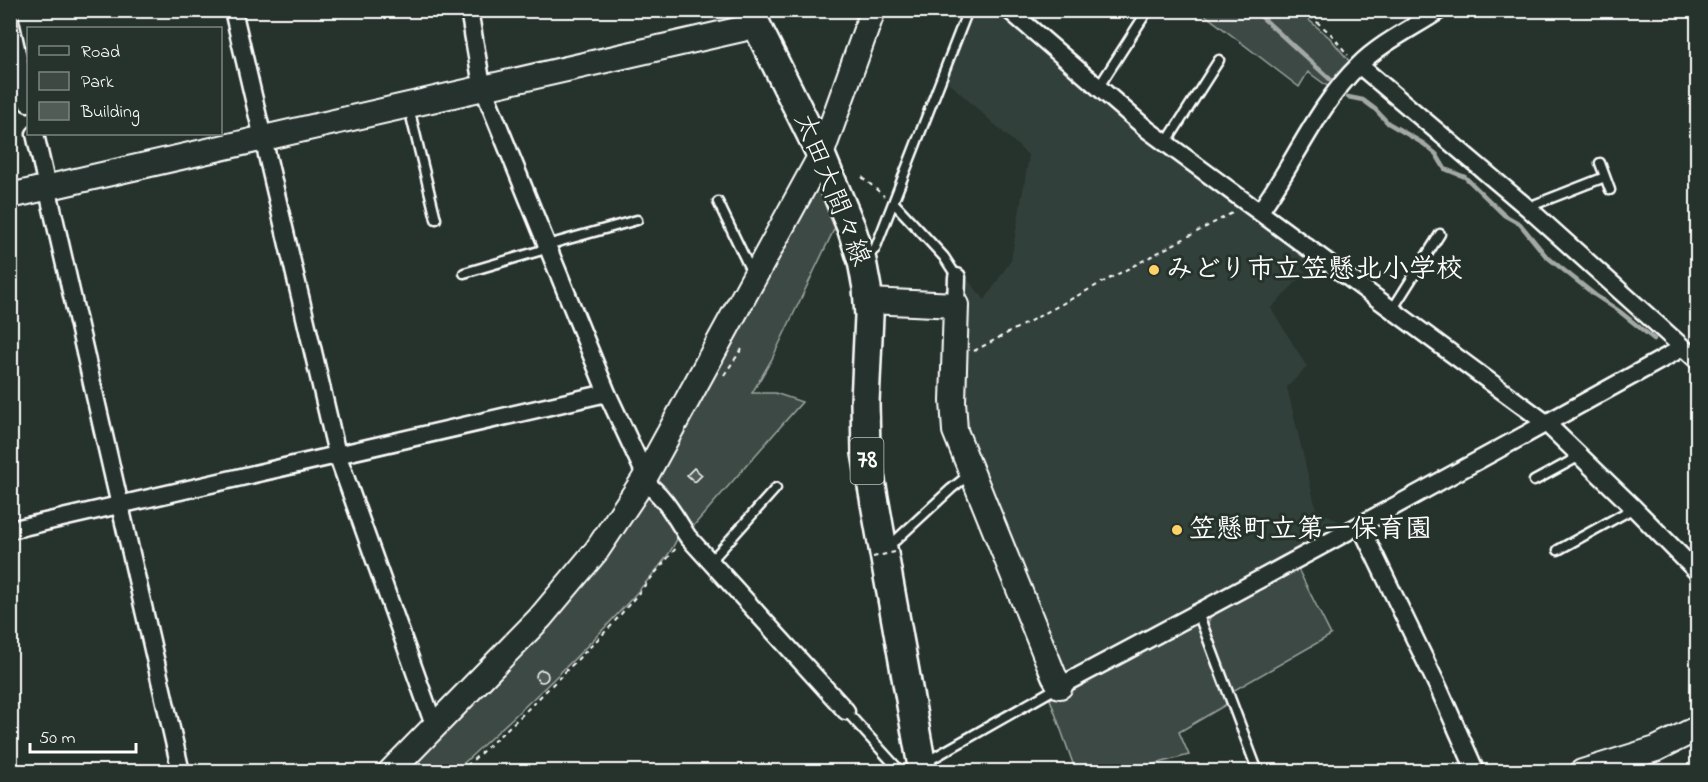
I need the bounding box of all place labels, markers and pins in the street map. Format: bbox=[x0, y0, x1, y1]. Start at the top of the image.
place label: みどり市立笠懸北小学校 bbox=[1166, 251, 1463, 290]
marker: みどり市立笠懸北小学校 bbox=[1147, 263, 1161, 277]
place label: 笠懸町立第一保育園 bbox=[1189, 511, 1432, 550]
marker: 笠懸町立第一保育園 bbox=[1170, 523, 1184, 537]

